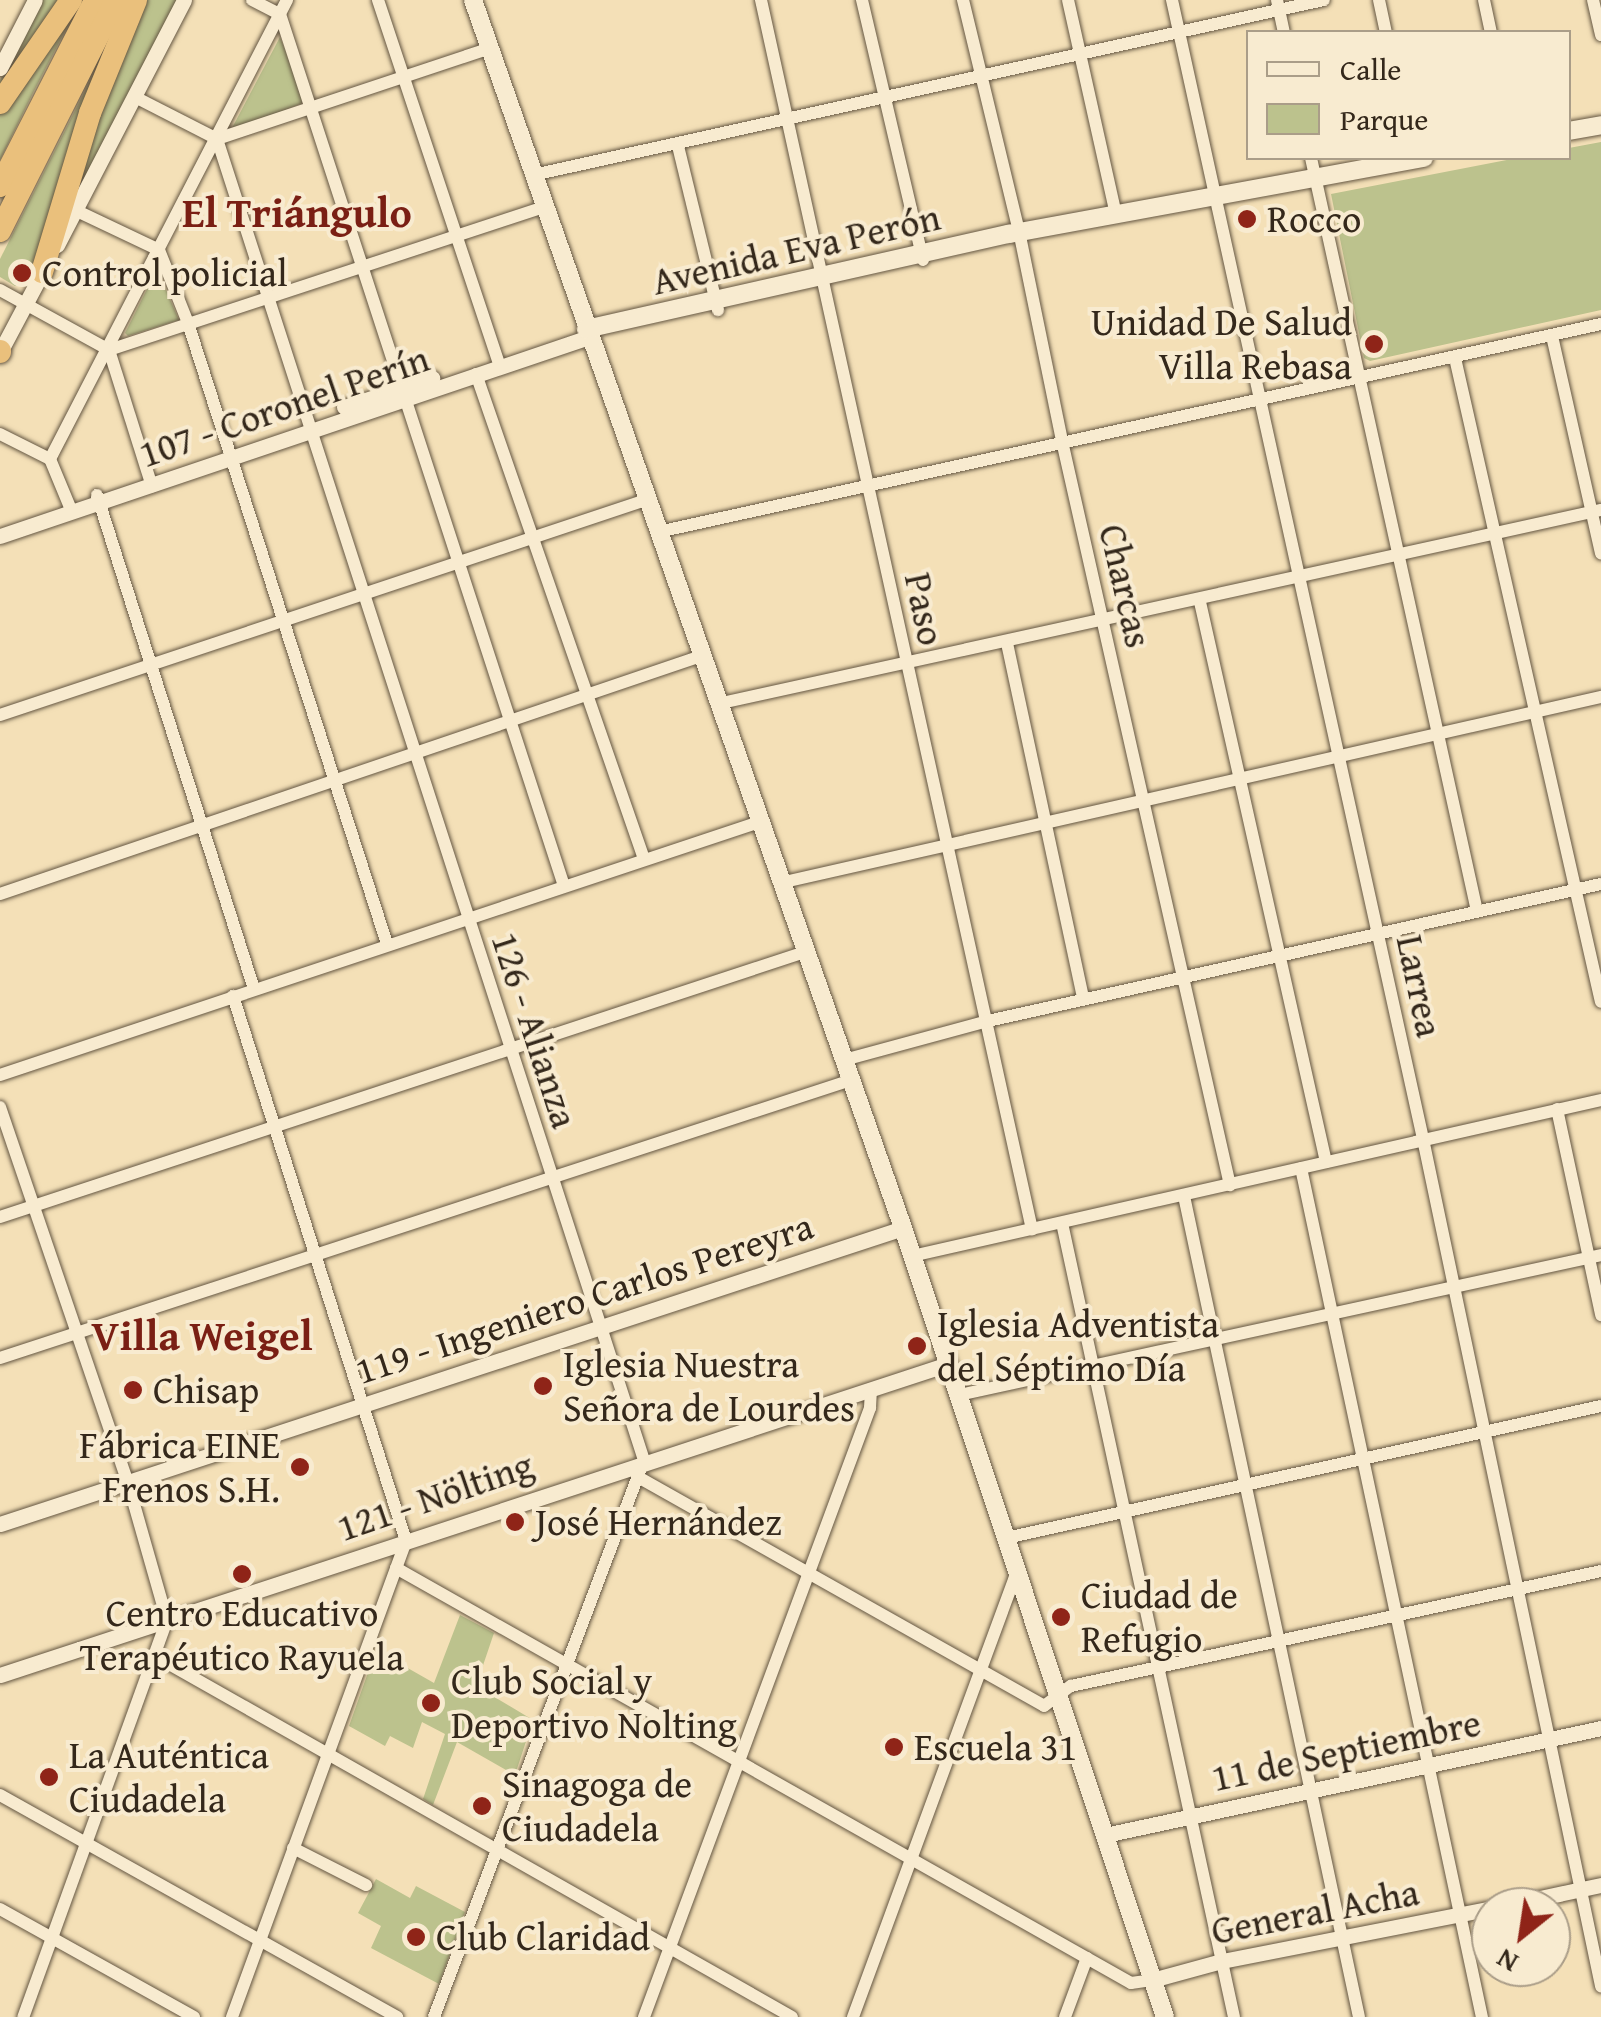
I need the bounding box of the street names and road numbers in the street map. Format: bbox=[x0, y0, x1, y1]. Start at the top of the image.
street label: Avenida Eva Perón bbox=[648, 194, 944, 304]
street label: 107 - Coronel Perín bbox=[133, 335, 435, 477]
street label: Charcas bbox=[1090, 520, 1162, 652]
street label: Paso bbox=[895, 569, 955, 649]
street label: 126 - Alianza bbox=[482, 926, 588, 1134]
street label: Larrea bbox=[1387, 931, 1453, 1041]
street label: 119 - Ingeniero Carlos Pereyra bbox=[350, 1202, 818, 1394]
street label: 121 - Nölting bbox=[331, 1441, 539, 1551]
street label: 11 de Septiembre bbox=[1207, 1699, 1485, 1801]
street label: General Acha bbox=[1207, 1869, 1423, 1953]

